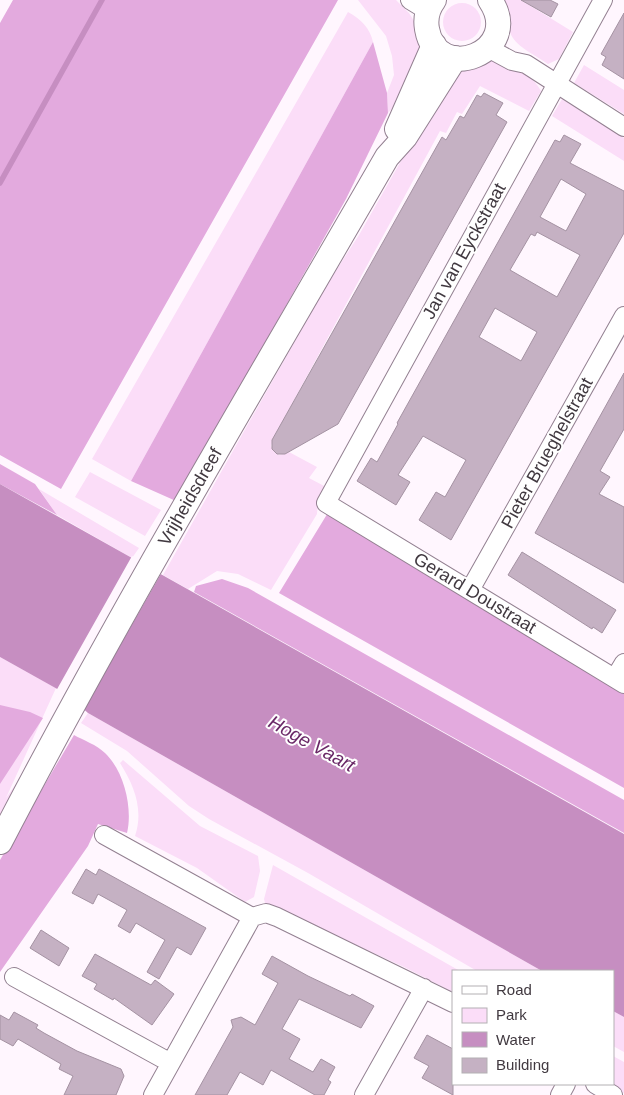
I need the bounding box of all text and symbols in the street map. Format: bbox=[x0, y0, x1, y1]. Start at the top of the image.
street label: Jan van Eyckstraat bbox=[418, 180, 510, 322]
street label: Pieter Brueghelstraat bbox=[497, 374, 597, 532]
street label: Vrijheidsdreef bbox=[154, 444, 226, 549]
street label: Gerard Doustraat bbox=[410, 549, 540, 637]
water label: Hoge Vaart bbox=[265, 711, 359, 776]
legend bbox=[452, 970, 614, 1085]
text: Road bbox=[496, 981, 532, 998]
text: Park bbox=[496, 1006, 527, 1023]
text: Water bbox=[496, 1031, 535, 1048]
text: Building bbox=[496, 1056, 549, 1073]

